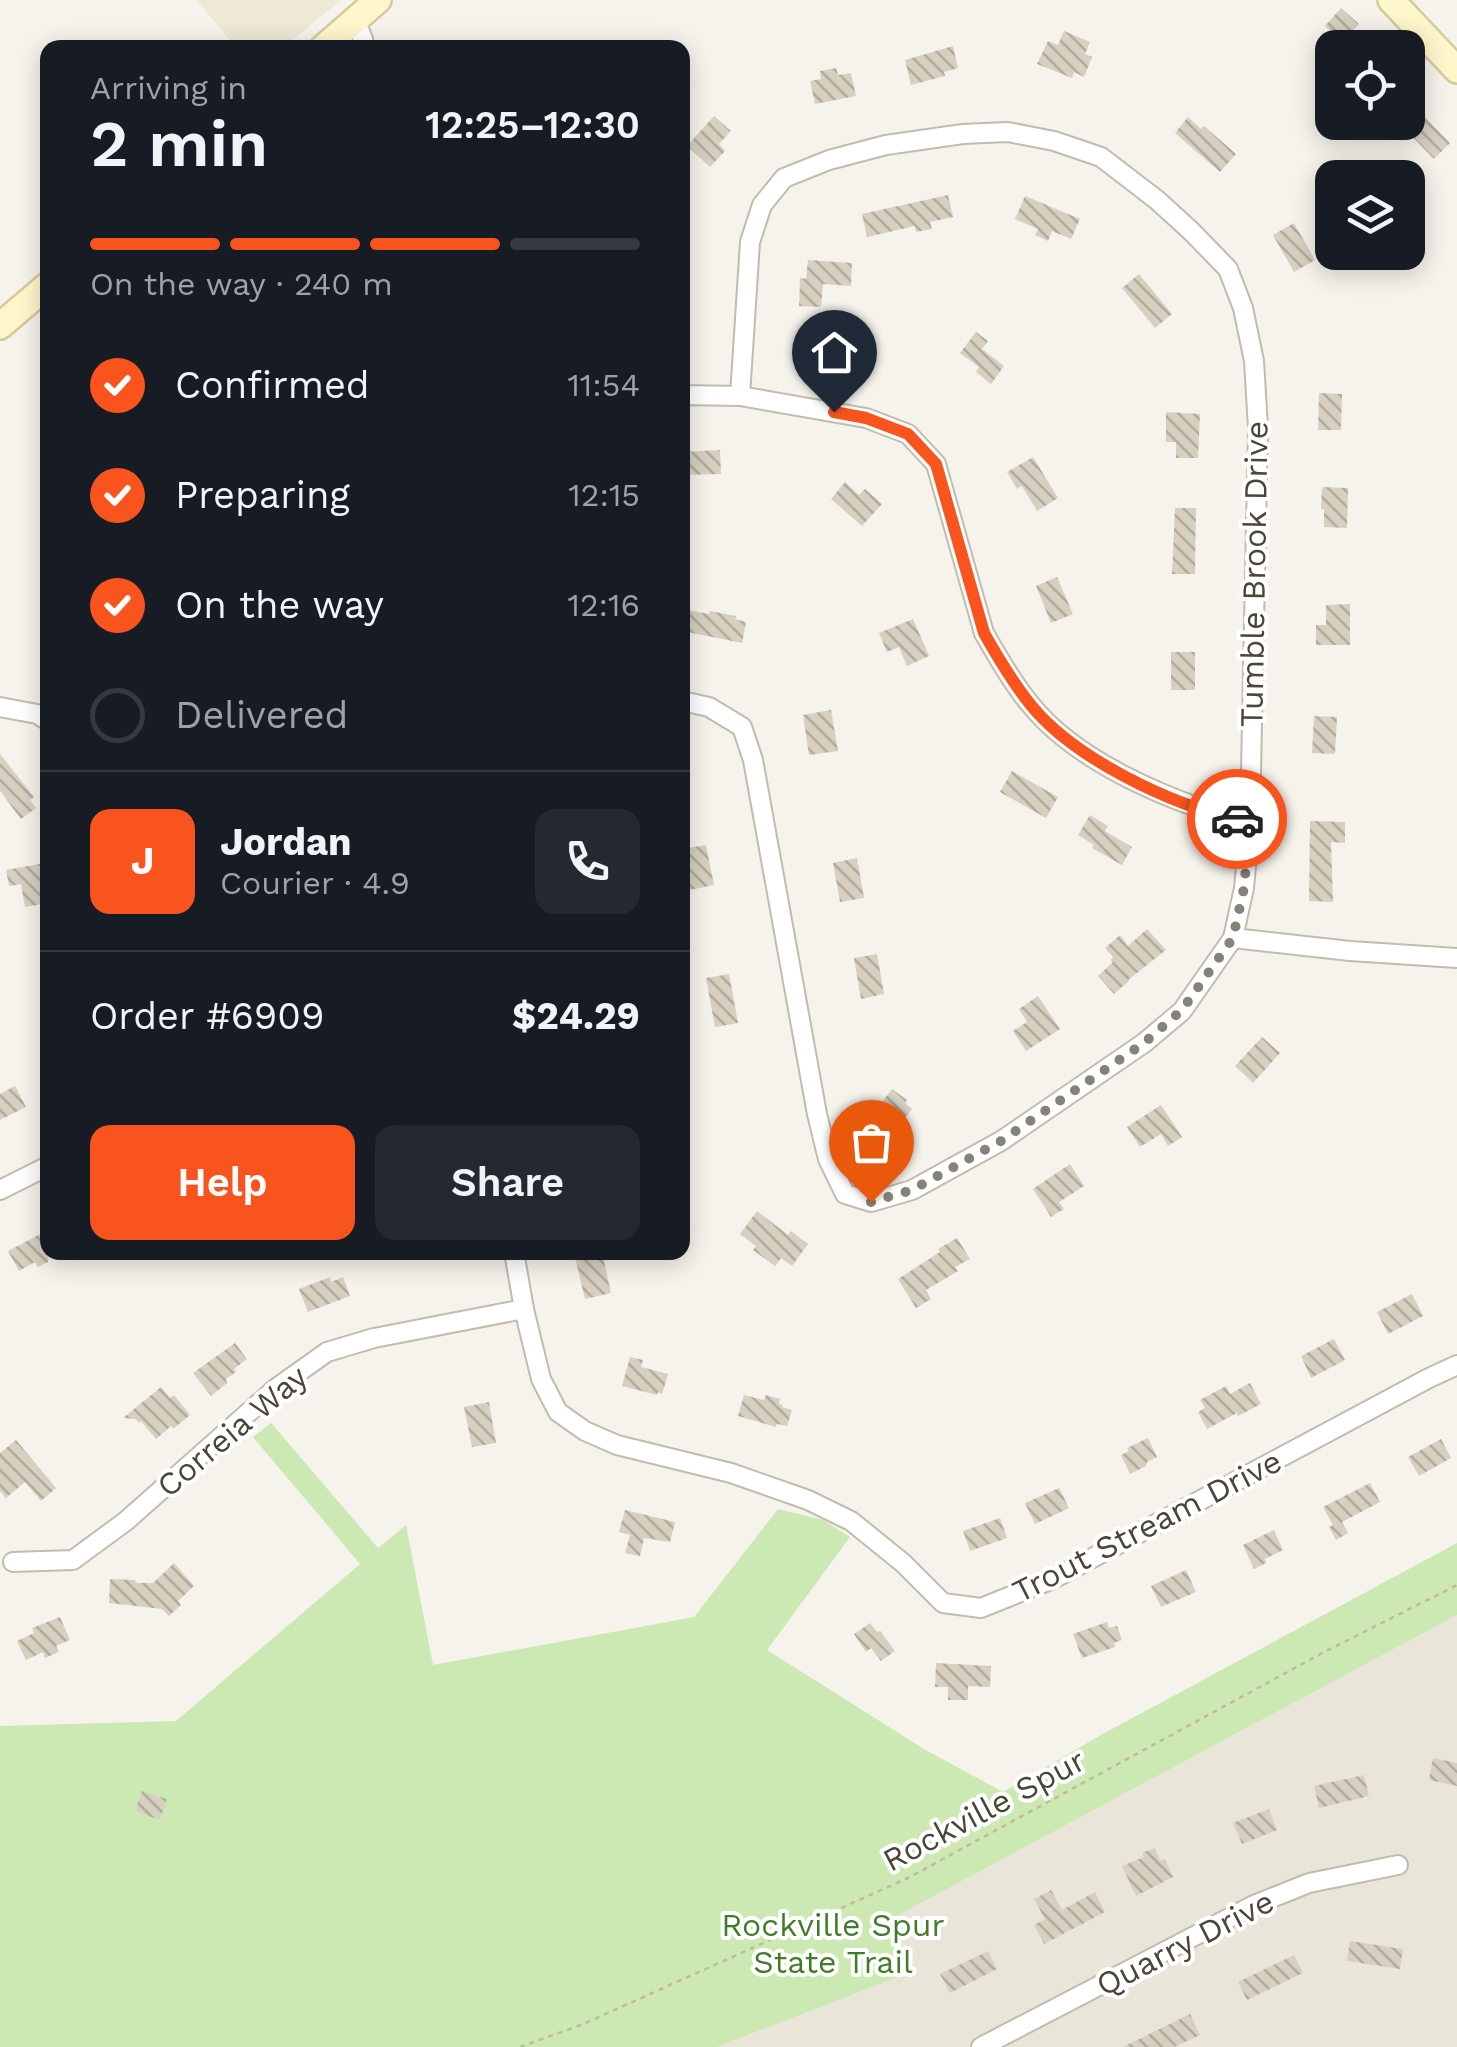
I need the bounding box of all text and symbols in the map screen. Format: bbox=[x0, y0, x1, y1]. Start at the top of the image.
map controls bbox=[1315, 30, 1425, 270]
button: locate bbox=[1315, 30, 1425, 140]
text: Arriving in bbox=[90, 69, 247, 107]
text: 12:25–12:30 bbox=[425, 103, 640, 147]
text: 2 min bbox=[90, 106, 268, 182]
button: layers bbox=[1315, 160, 1425, 270]
text: On the way · 240 m bbox=[90, 265, 393, 303]
pin bbox=[792, 310, 877, 413]
icon: home bbox=[807, 325, 862, 380]
icon: check bbox=[90, 358, 145, 413]
text: Confirmed bbox=[175, 363, 370, 407]
text: 11:54 bbox=[567, 366, 640, 404]
street label: Tumble Brook Drive bbox=[1232, 420, 1276, 728]
icon: check bbox=[90, 468, 145, 523]
text: Preparing bbox=[175, 473, 350, 517]
text: 12:15 bbox=[568, 476, 640, 514]
icon: check bbox=[90, 578, 145, 633]
text: On the way bbox=[175, 583, 384, 627]
text: 12:16 bbox=[567, 586, 640, 624]
text: Delivered bbox=[175, 693, 348, 737]
courier bbox=[1187, 769, 1287, 869]
icon: car bbox=[1210, 792, 1265, 847]
button: phone bbox=[535, 809, 640, 914]
text: Jordan bbox=[220, 820, 352, 864]
text: J bbox=[131, 839, 154, 883]
text: Courier · 4.9 bbox=[220, 864, 410, 902]
text: Order #6909 bbox=[90, 994, 324, 1038]
text: $24.29 bbox=[512, 994, 640, 1038]
pin bbox=[829, 1100, 914, 1203]
icon: bag bbox=[844, 1115, 899, 1170]
button: Help bbox=[90, 1125, 355, 1240]
button: Share bbox=[375, 1125, 640, 1240]
street label: Correia Way bbox=[149, 1357, 315, 1505]
street label: Trout Stream Drive bbox=[1006, 1442, 1288, 1610]
street label: Rockville Spur bbox=[876, 1741, 1092, 1879]
street label: Quarry Drive bbox=[1090, 1882, 1280, 2004]
park label: Rockville Spur State Trail bbox=[721, 1906, 945, 1981]

